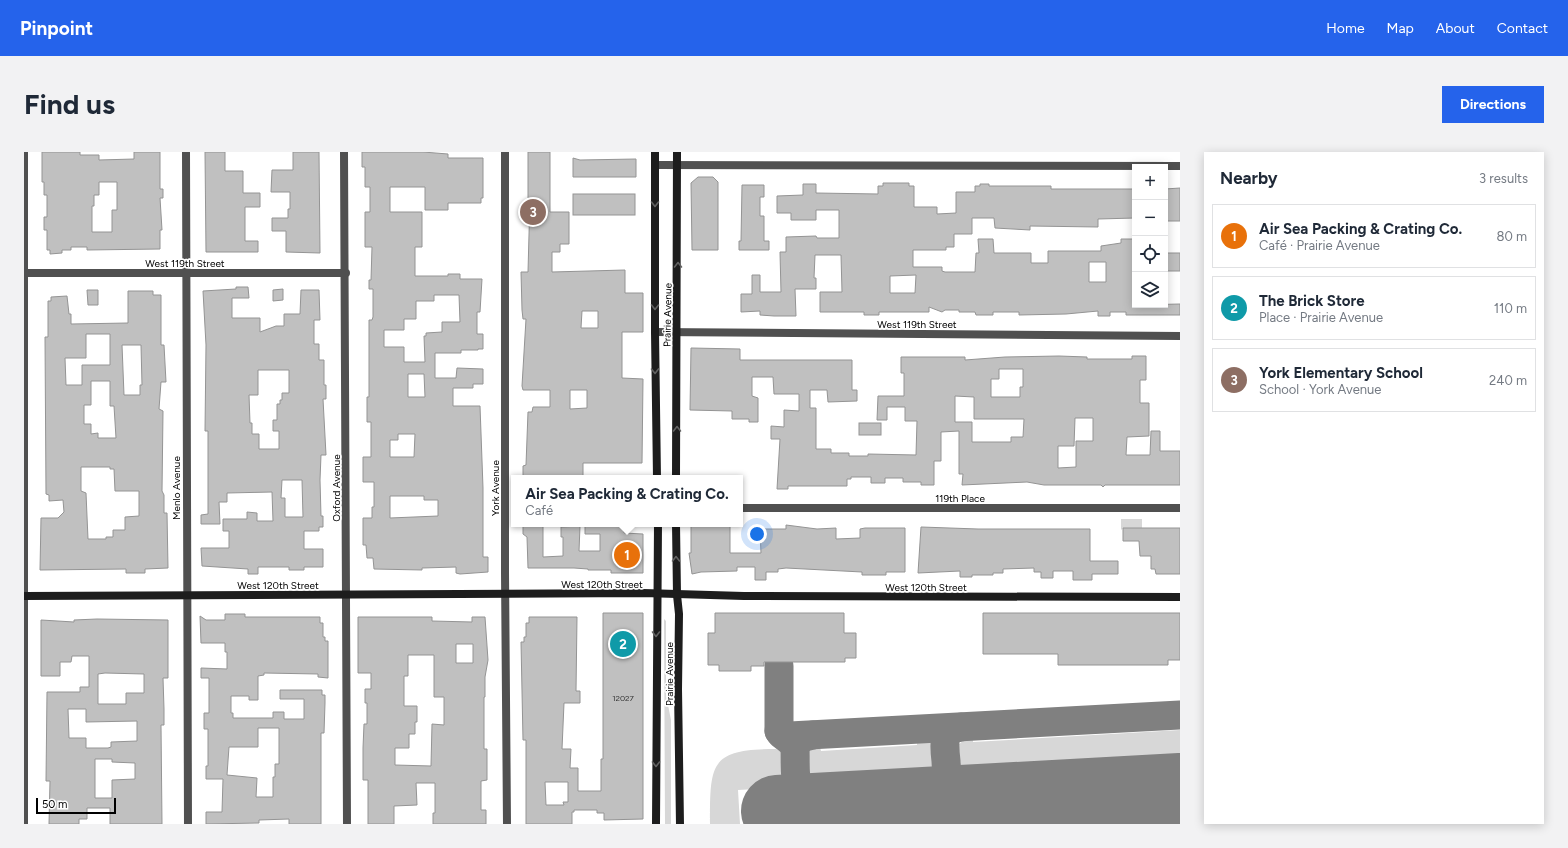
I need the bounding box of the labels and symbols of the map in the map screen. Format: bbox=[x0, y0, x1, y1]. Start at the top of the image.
pin: 3 bbox=[520, 197, 546, 227]
one-way arrow bbox=[651, 201, 659, 207]
street label: West 119th Street bbox=[145, 257, 225, 270]
one-way arrow bbox=[674, 262, 682, 268]
street label: Prairie Avenue bbox=[660, 282, 675, 347]
one-way arrow bbox=[651, 304, 659, 310]
street label: West 119th Street bbox=[877, 318, 957, 331]
one-way arrow bbox=[651, 368, 659, 374]
one-way arrow bbox=[672, 426, 681, 432]
street label: Oxford Avenue bbox=[330, 454, 343, 522]
street label: Menlo Avenue bbox=[170, 456, 183, 520]
street label: York Avenue bbox=[489, 460, 502, 516]
street label: 119th Place bbox=[935, 492, 985, 505]
your location bbox=[747, 524, 767, 544]
pin: 1 bbox=[614, 540, 640, 570]
one-way arrow bbox=[672, 556, 680, 562]
street label: West 120th Street bbox=[561, 578, 643, 591]
street label: West 120th Street bbox=[237, 579, 319, 592]
street label: West 120th Street bbox=[885, 581, 967, 594]
pin: 2 bbox=[610, 629, 636, 659]
one-way arrow bbox=[652, 631, 660, 637]
street label: Prairie Avenue bbox=[663, 641, 676, 706]
house number: 12027 bbox=[612, 693, 635, 703]
one-way arrow bbox=[652, 761, 660, 767]
scale bar bbox=[36, 796, 116, 815]

